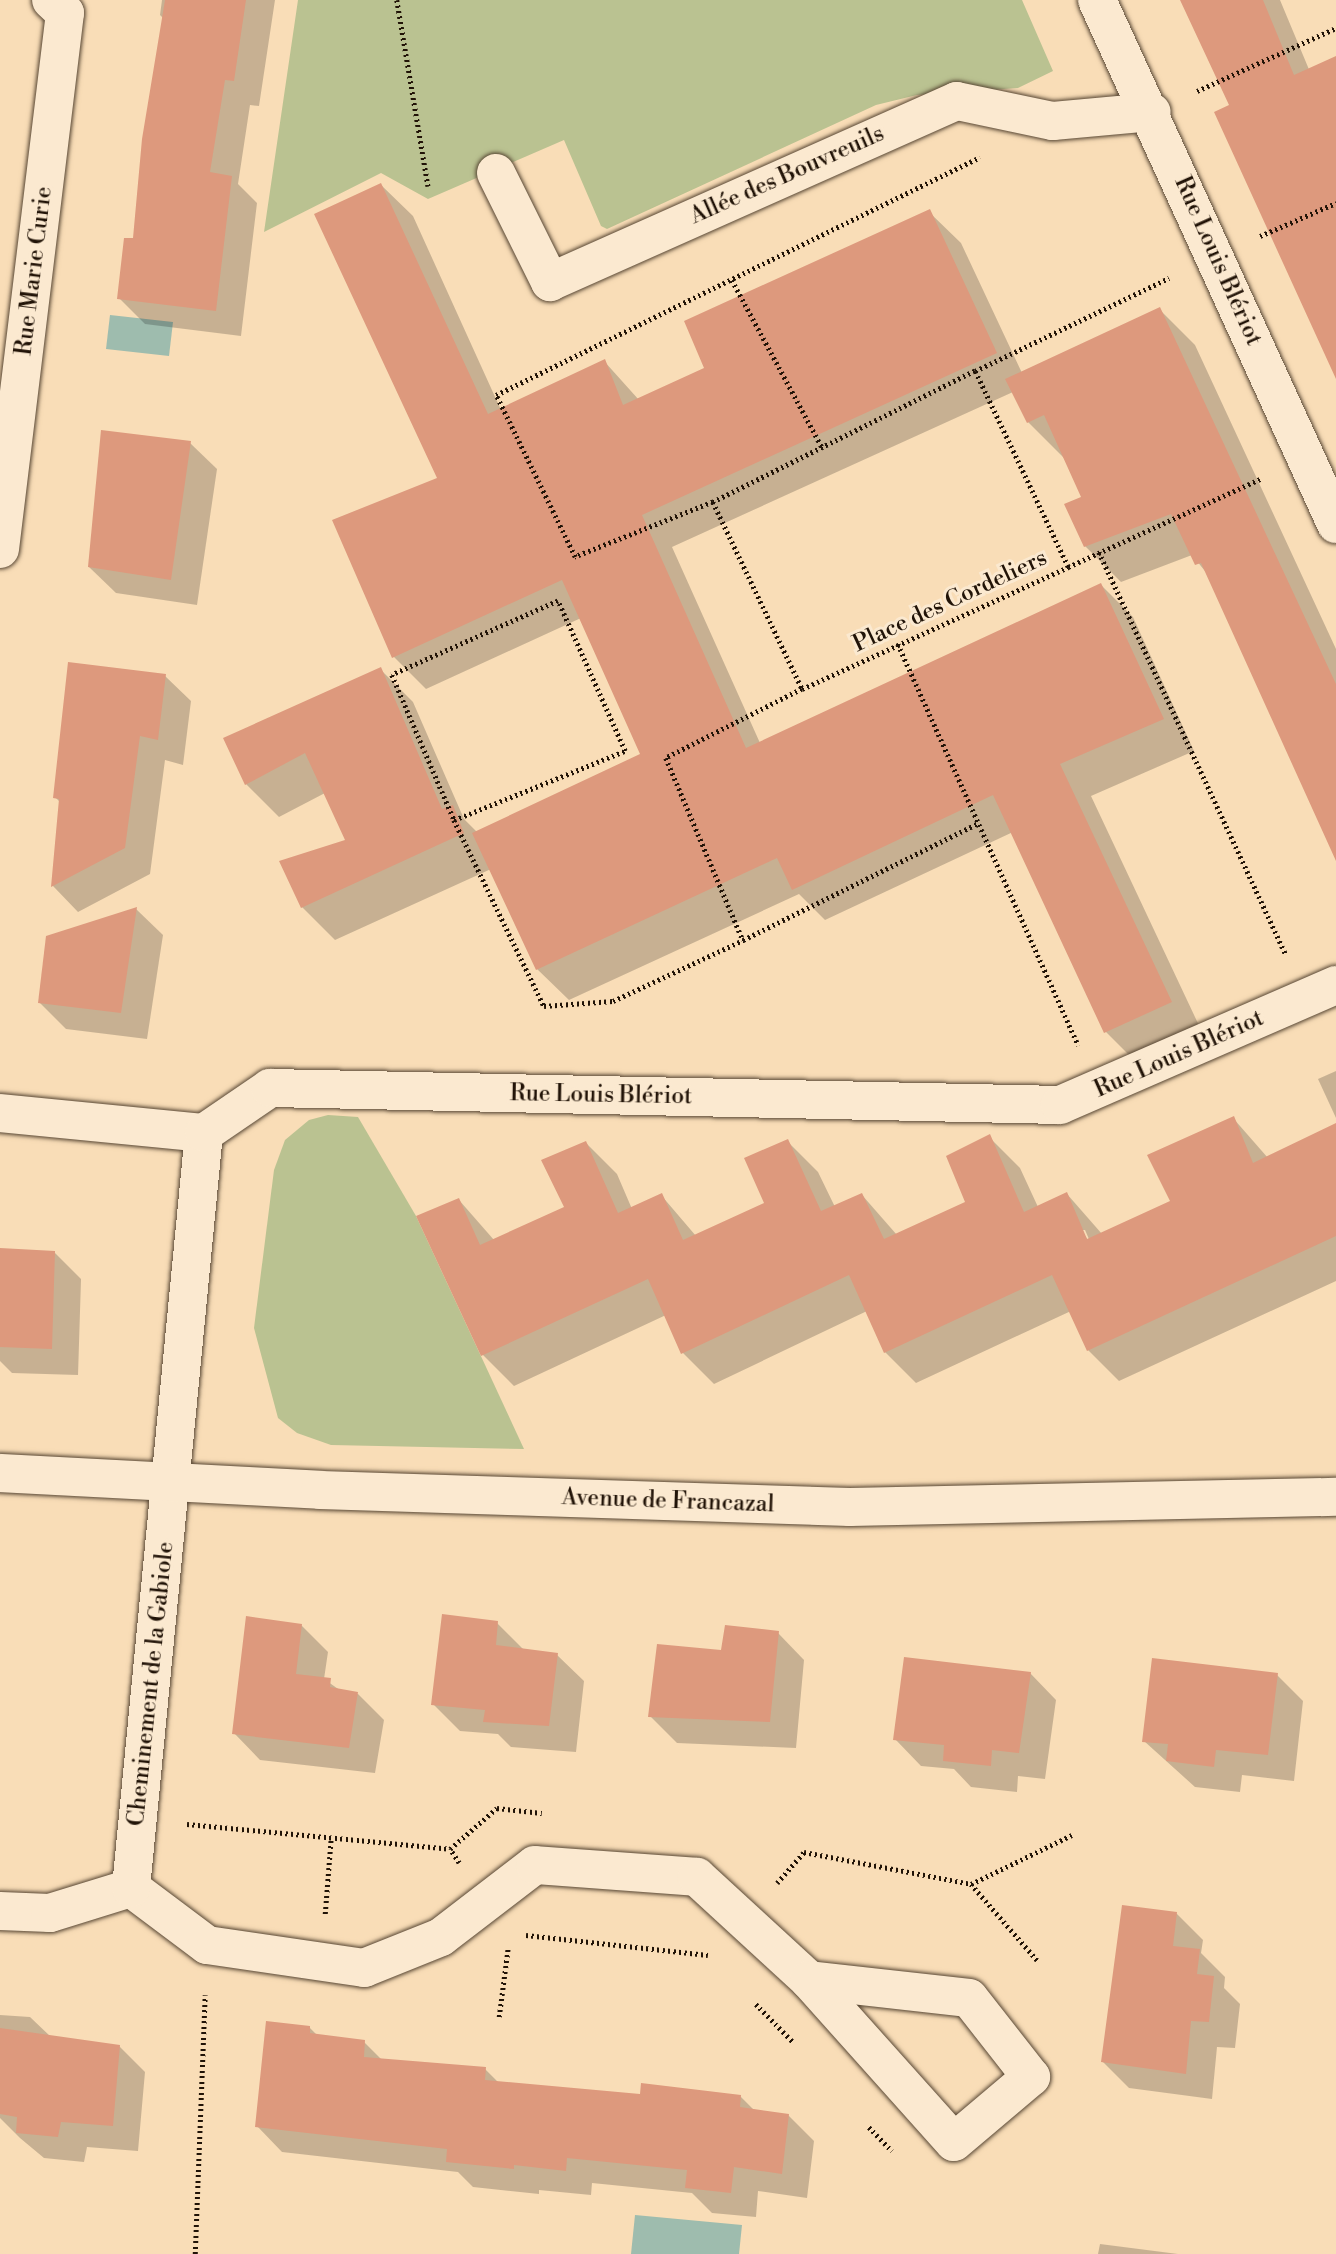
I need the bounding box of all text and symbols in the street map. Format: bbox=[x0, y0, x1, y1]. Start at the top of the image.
street label: Allée des Bouvreuils bbox=[686, 120, 888, 230]
street label: Rue Louis Blériot bbox=[1168, 172, 1268, 350]
street label: Rue Marie Curie bbox=[10, 185, 58, 357]
street label: Place des Cordeliers bbox=[849, 544, 1051, 658]
street label: Rue Louis Blériot bbox=[1090, 1004, 1268, 1104]
street label: Rue Louis Blériot bbox=[510, 1080, 692, 1110]
street label: Avenue de Francazal bbox=[561, 1483, 775, 1519]
street label: Cheminement de la Gabiole bbox=[122, 1540, 180, 1828]

